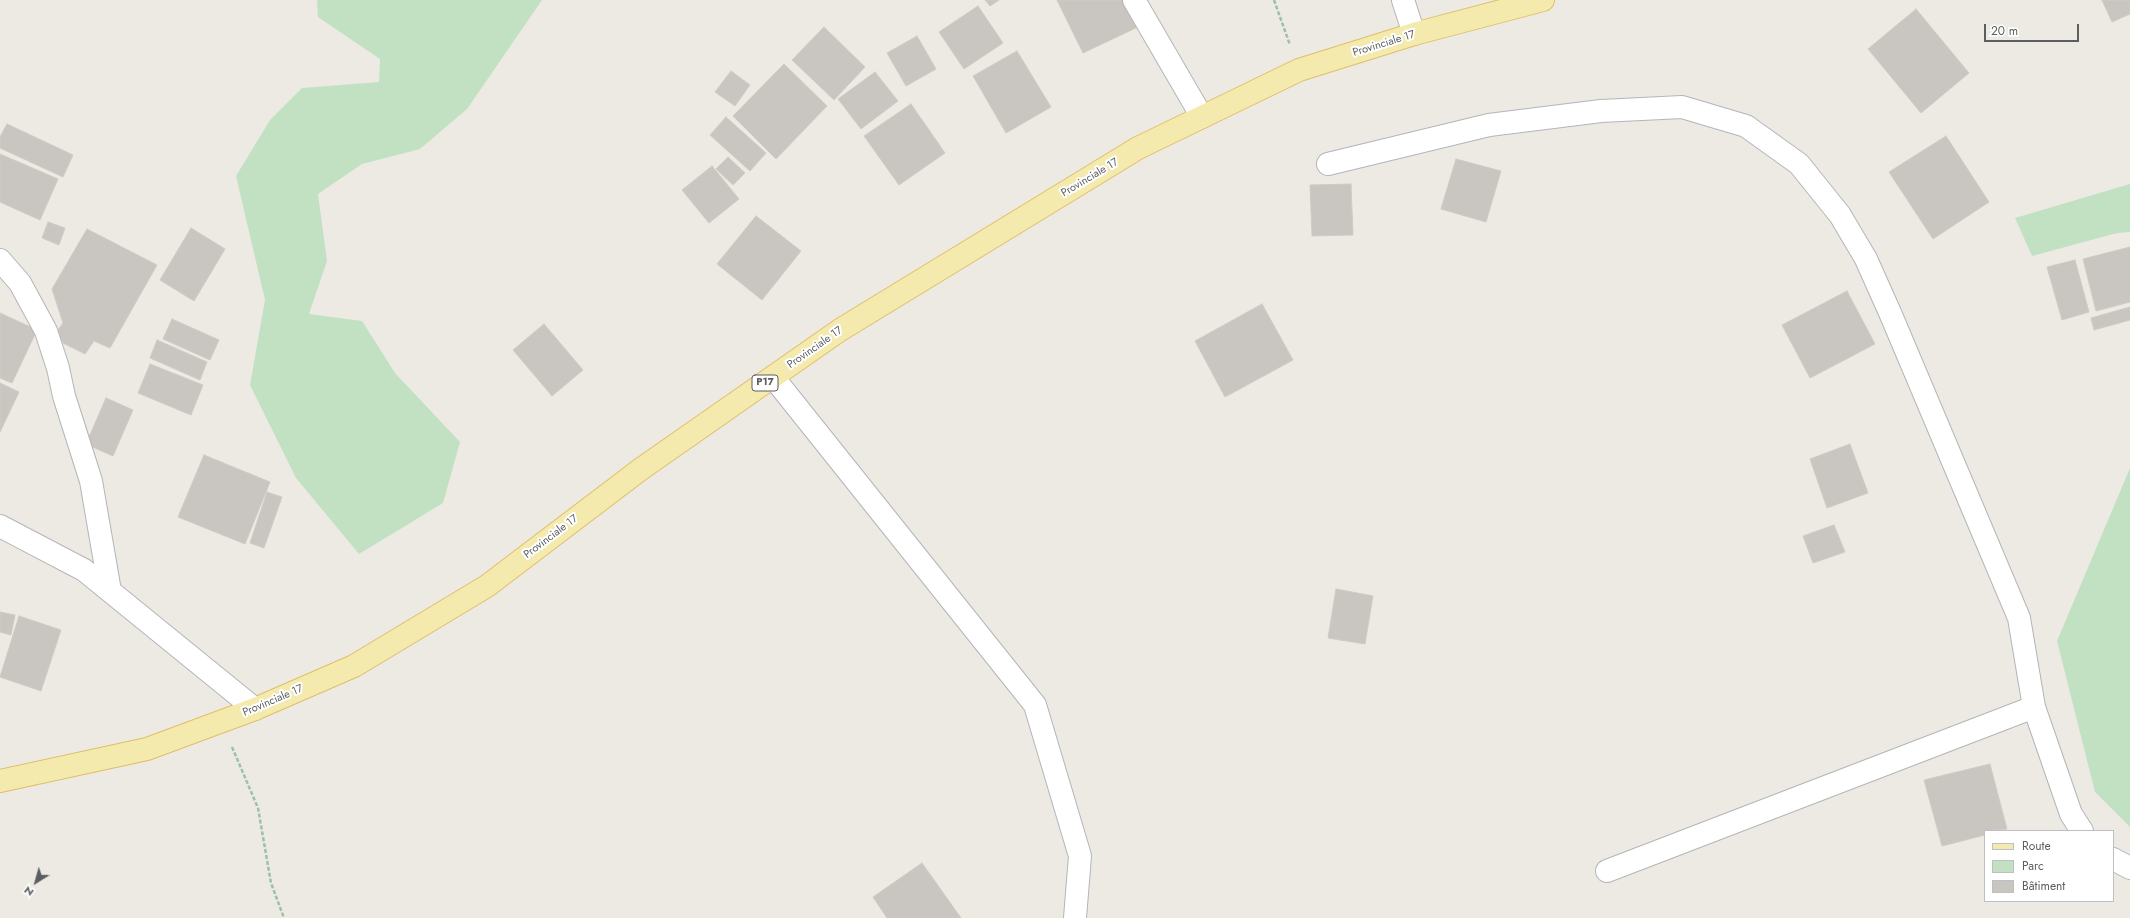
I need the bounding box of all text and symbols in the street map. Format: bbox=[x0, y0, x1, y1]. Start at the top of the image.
scale bar bbox=[1986, 16, 2081, 42]
text: 20 m bbox=[1991, 22, 2018, 40]
street label: Provinciale 17 bbox=[1351, 28, 1417, 60]
street label: Provinciale 17 bbox=[1059, 156, 1121, 200]
street label: Provinciale 17 bbox=[785, 324, 845, 372]
road number: P17 bbox=[752, 375, 778, 391]
street label: Provinciale 17 bbox=[521, 512, 581, 562]
street label: Provinciale 17 bbox=[241, 682, 305, 720]
legend bbox=[1984, 830, 2114, 902]
text: Route bbox=[2022, 837, 2051, 855]
text: Parc bbox=[2022, 857, 2044, 875]
north arrow bbox=[16, 862, 56, 902]
text: Bâtiment bbox=[2022, 877, 2065, 895]
text: N bbox=[20, 883, 37, 901]

